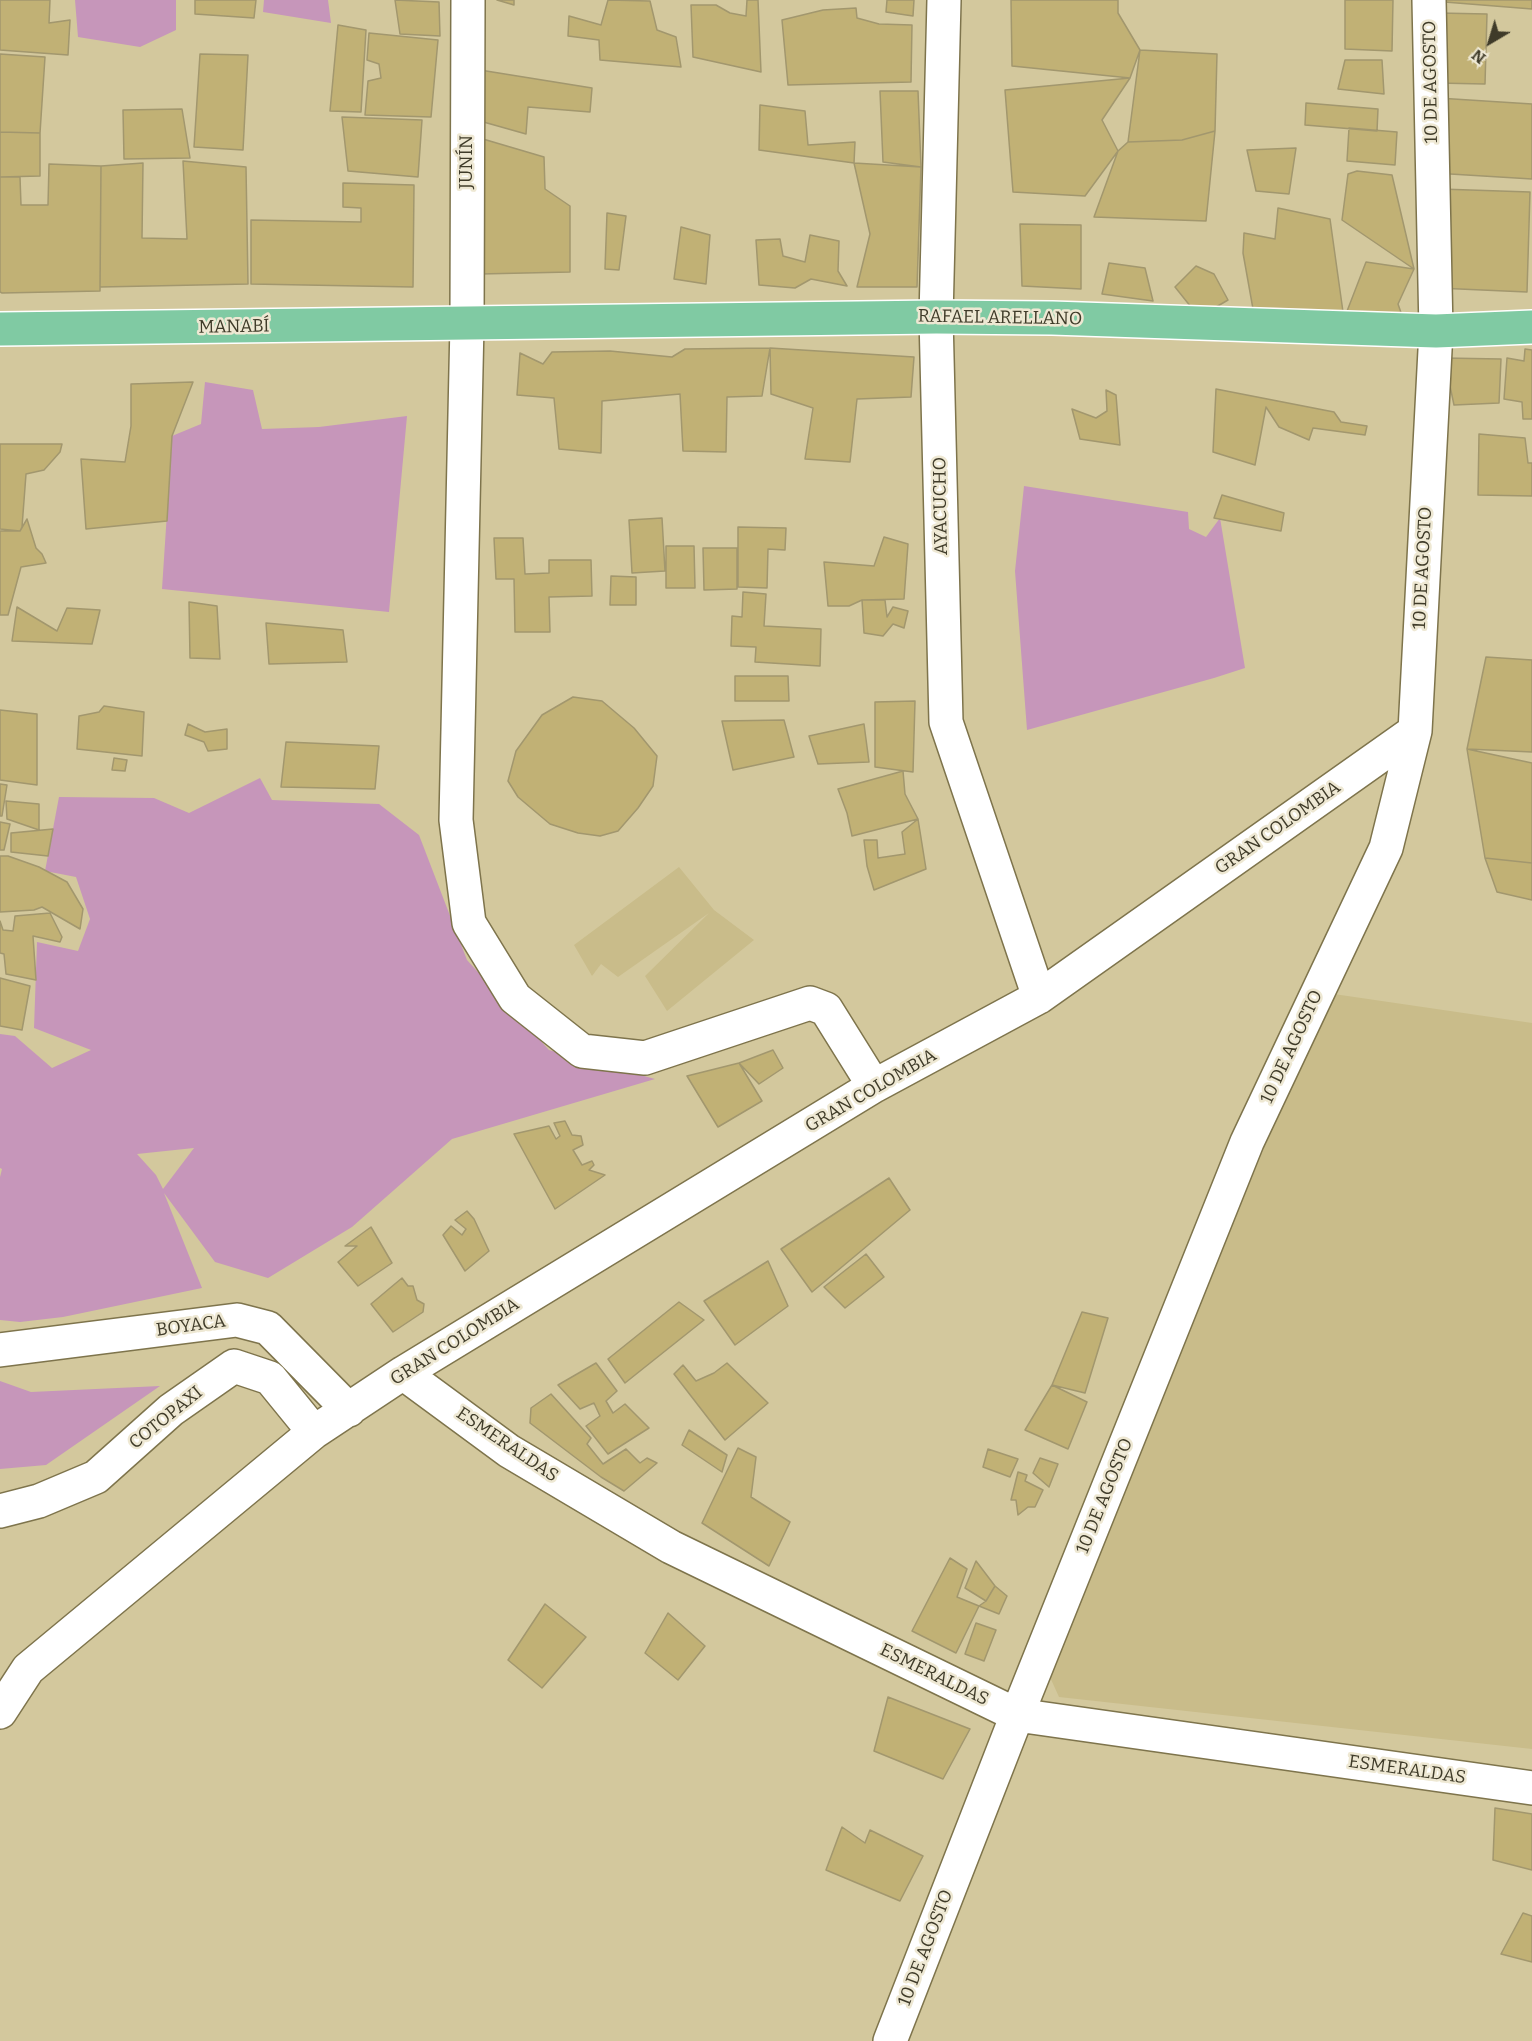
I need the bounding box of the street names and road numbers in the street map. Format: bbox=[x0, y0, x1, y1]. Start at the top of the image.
street label: 10 DE AGOSTO bbox=[1419, 21, 1443, 143]
street label: JUNÍN bbox=[456, 135, 478, 189]
street label: RAFAEL ARELLANO bbox=[918, 306, 1082, 330]
street label: MANABÍ bbox=[198, 316, 270, 338]
street label: AYACUCHO bbox=[929, 457, 953, 555]
street label: 10 DE AGOSTO bbox=[1409, 506, 1437, 630]
street label: GRAN COLOMBIA bbox=[1211, 777, 1345, 879]
street label: 10 DE AGOSTO bbox=[1256, 987, 1328, 1107]
street label: GRAN COLOMBIA bbox=[802, 1045, 940, 1137]
street label: GRAN COLOMBIA bbox=[387, 1294, 523, 1390]
street label: BOYACA bbox=[155, 1310, 227, 1342]
street label: COTOPAXI bbox=[125, 1382, 207, 1454]
street label: ESMERALDAS bbox=[452, 1403, 562, 1487]
street label: 10 DE AGOSTO bbox=[1072, 1435, 1138, 1557]
street label: ESMERALDAS bbox=[876, 1639, 992, 1711]
street label: ESMERALDAS bbox=[1347, 1751, 1467, 1789]
street label: 10 DE AGOSTO bbox=[894, 1887, 958, 2009]

